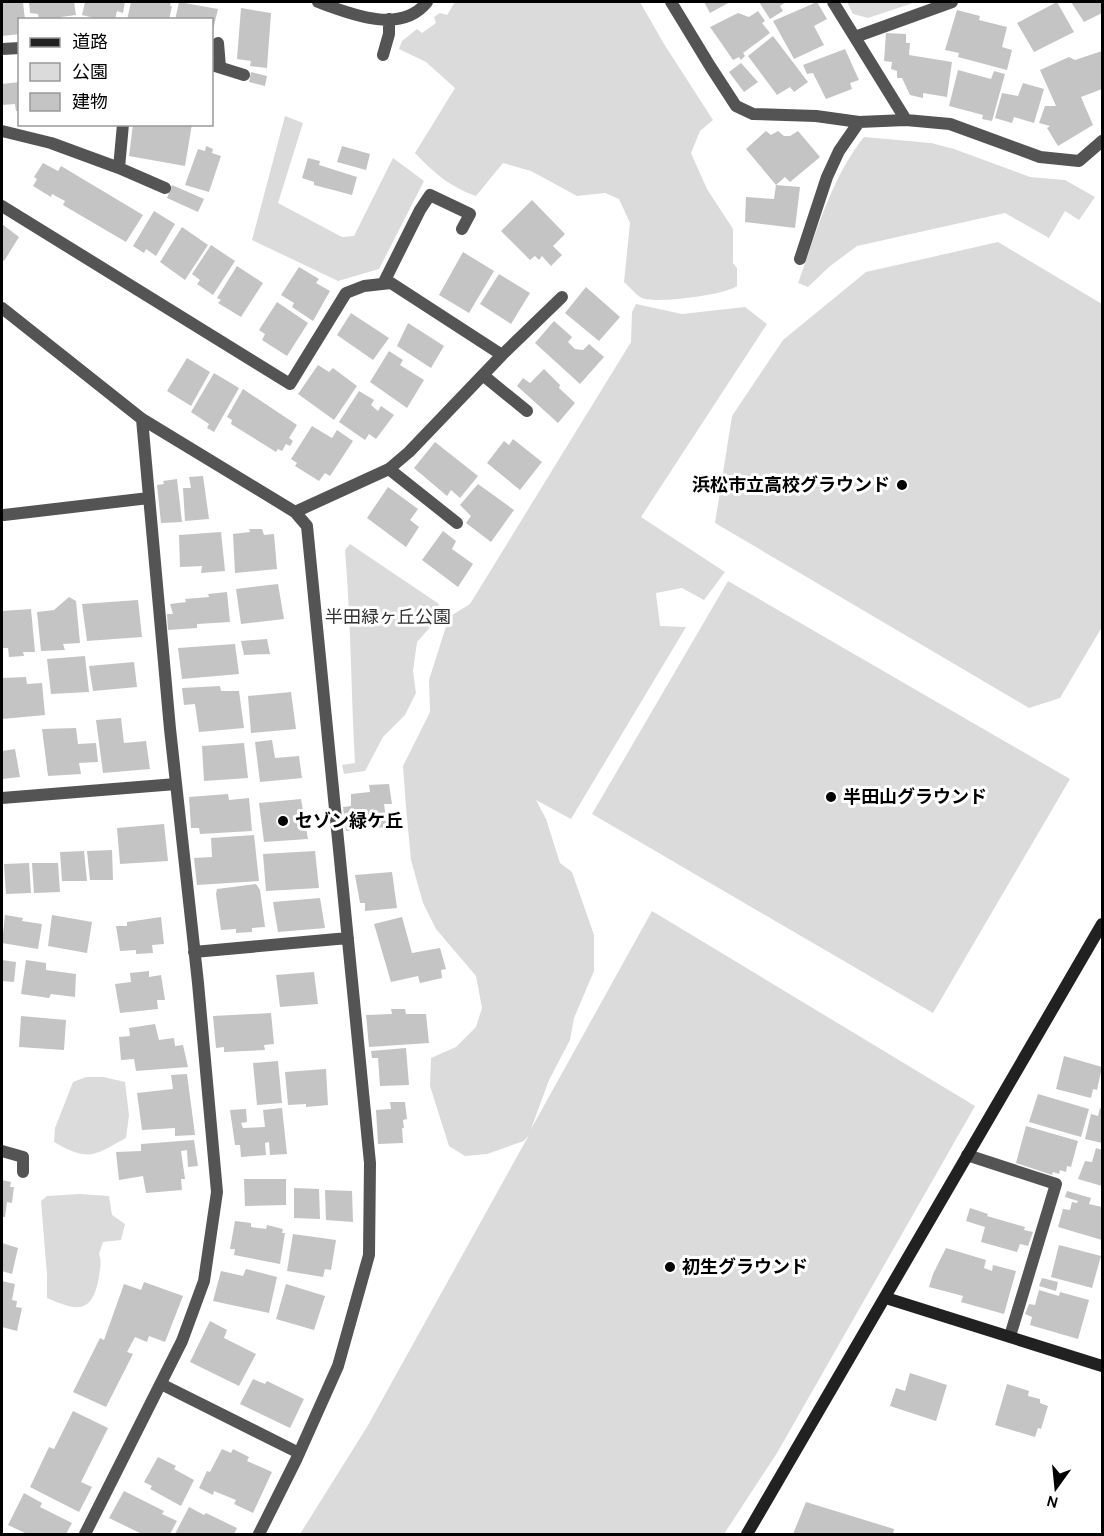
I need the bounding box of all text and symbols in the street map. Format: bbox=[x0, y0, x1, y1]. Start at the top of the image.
legend bbox=[18, 18, 213, 126]
text: 道路 bbox=[72, 31, 108, 53]
text: 公園 bbox=[72, 61, 108, 83]
text: 建物 bbox=[72, 91, 108, 113]
place label: 浜松市立高校グラウンド bbox=[692, 474, 890, 496]
marker: 浜松市立高校グラウンド bbox=[895, 478, 909, 492]
park label: 半田緑ヶ丘公園 bbox=[325, 606, 451, 628]
place label: 半田山グラウンド bbox=[843, 786, 987, 808]
marker: 半田山グラウンド bbox=[824, 790, 838, 804]
place label: セゾン緑ケ丘 bbox=[295, 810, 403, 832]
marker: セゾン緑ケ丘 bbox=[276, 814, 290, 828]
place label: 初生グラウンド bbox=[682, 1256, 808, 1278]
marker: 初生グラウンド bbox=[663, 1260, 677, 1274]
north arrow bbox=[1026, 1458, 1086, 1518]
text: N bbox=[1044, 1491, 1060, 1513]

